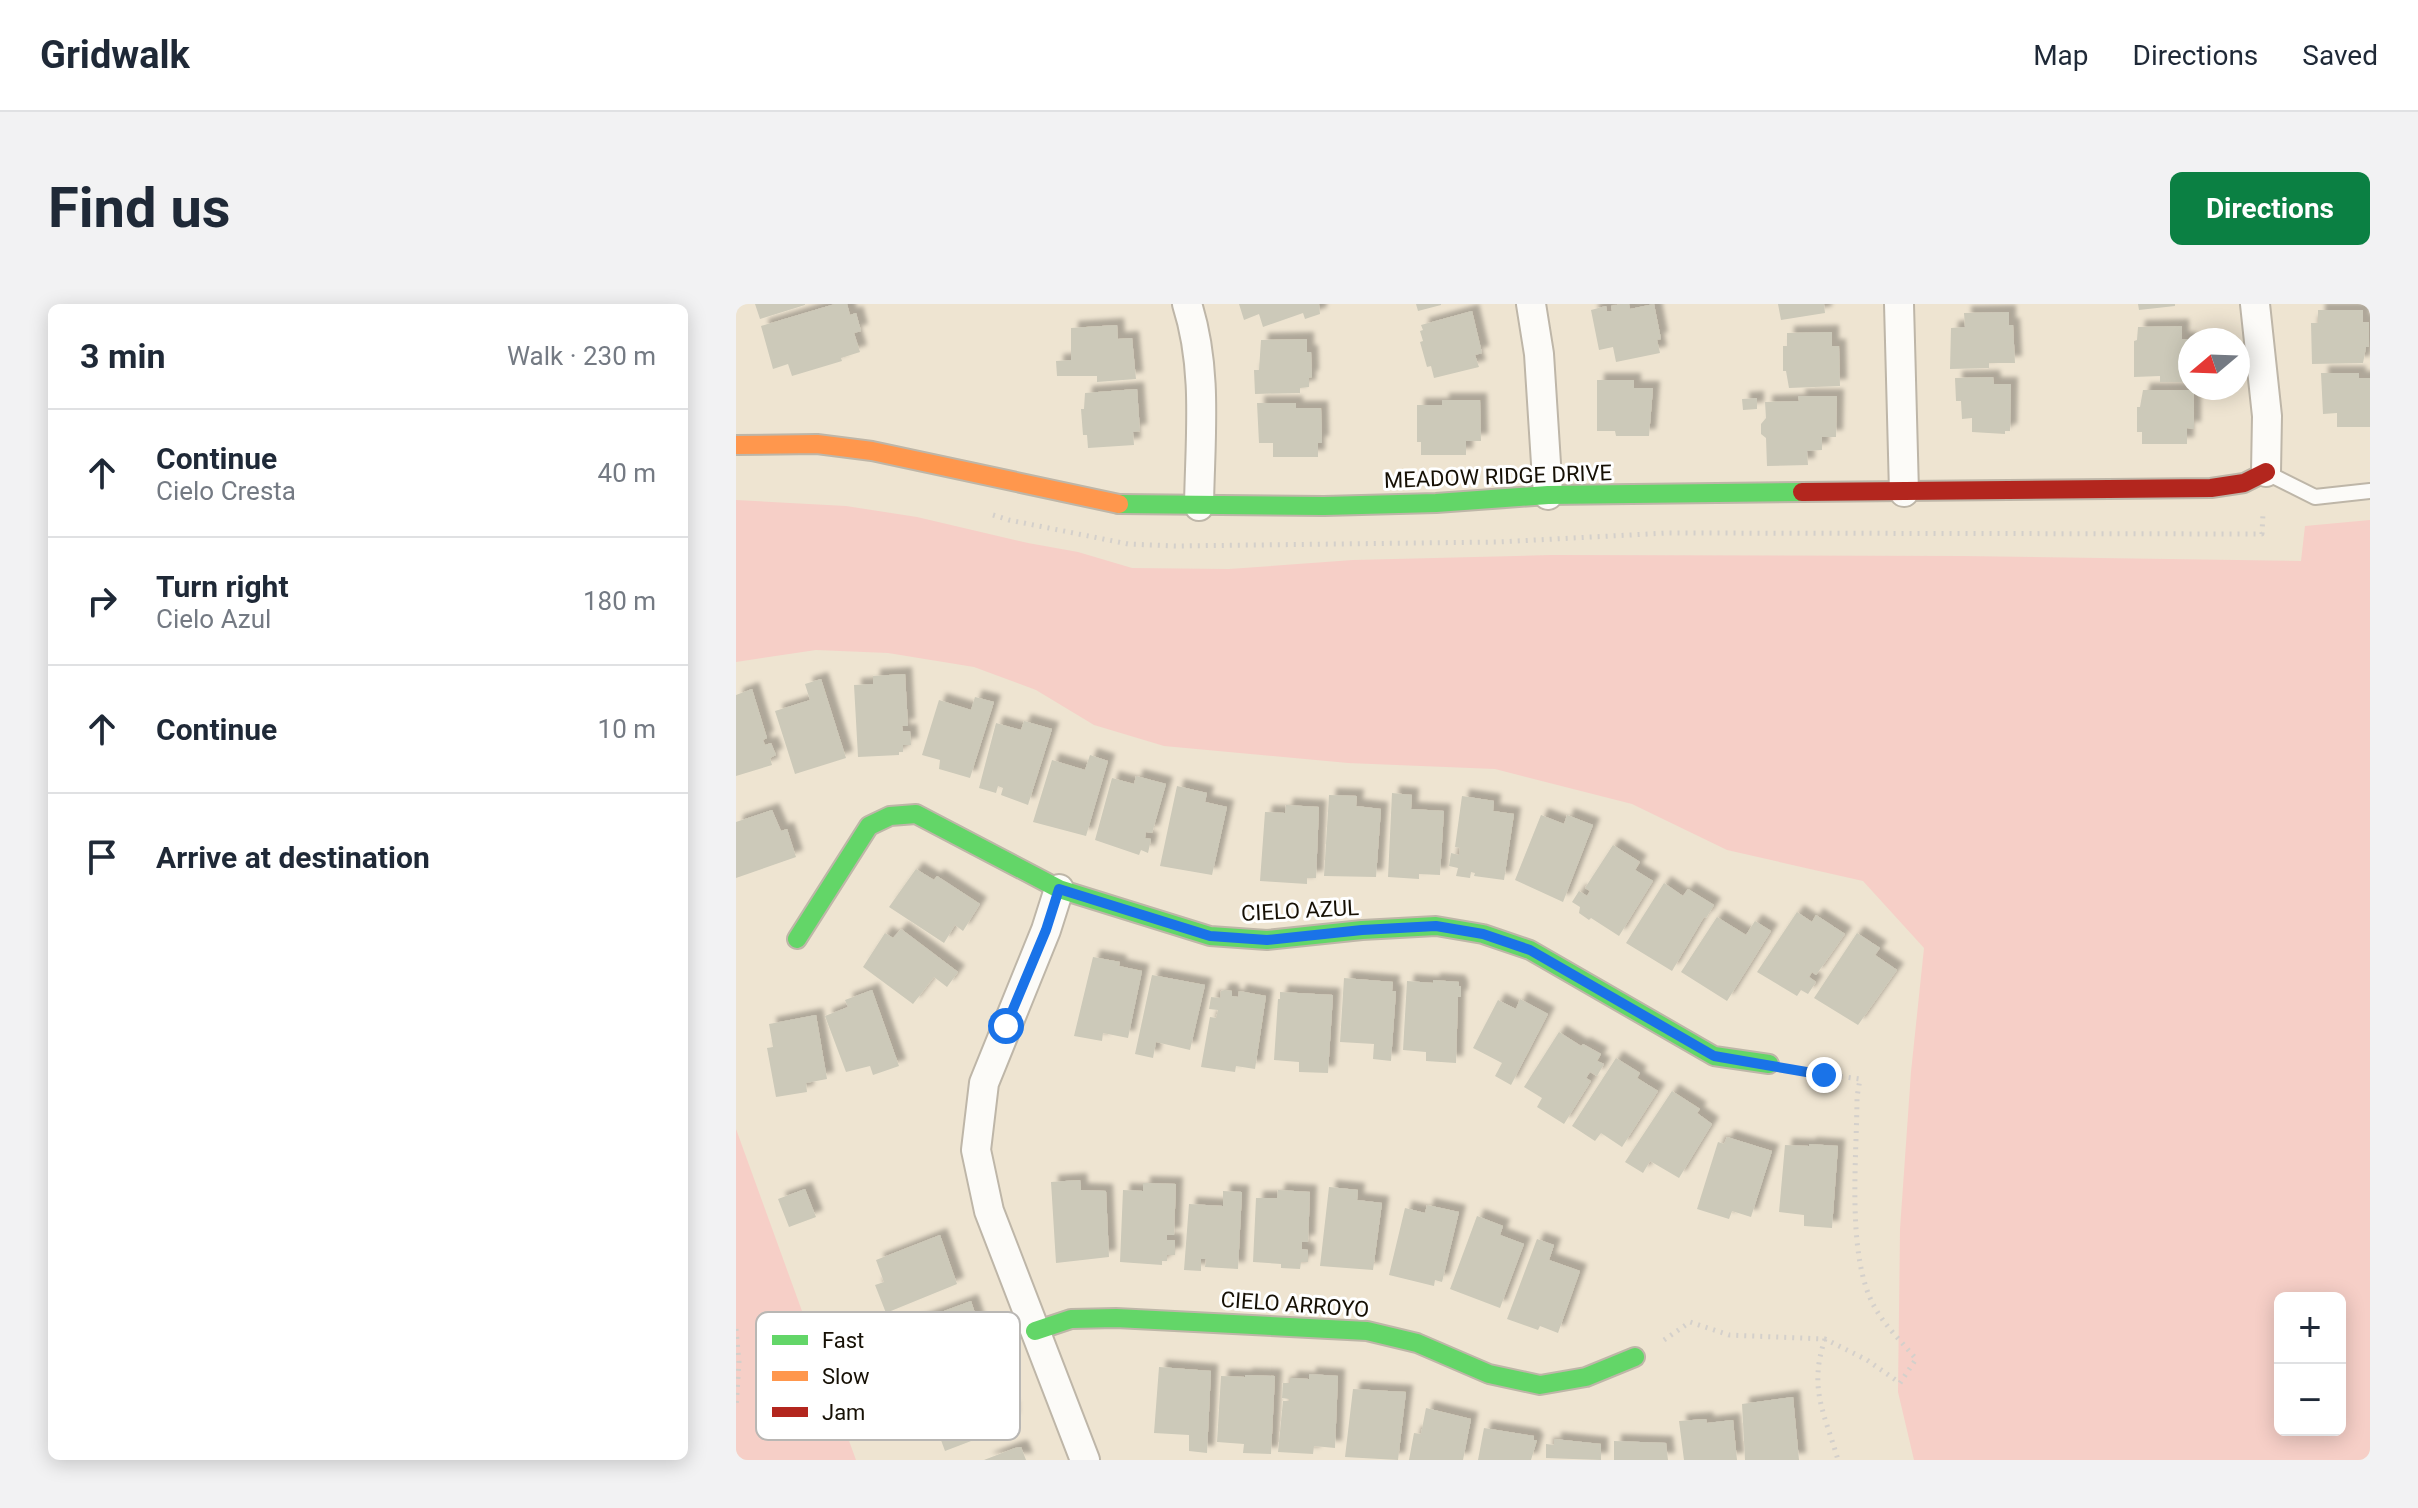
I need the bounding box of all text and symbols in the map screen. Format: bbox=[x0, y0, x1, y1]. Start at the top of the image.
text: Gridwalk bbox=[40, 33, 190, 77]
text: Map bbox=[2033, 39, 2089, 72]
text: Directions bbox=[2133, 39, 2258, 72]
text: Saved bbox=[2302, 39, 2378, 72]
button: Directions bbox=[2170, 172, 2370, 245]
text: Find us bbox=[48, 175, 231, 241]
north arrow bbox=[2178, 328, 2250, 400]
text: 3 min bbox=[80, 336, 165, 376]
text: Walk · 230 m bbox=[507, 341, 656, 371]
text: Continue bbox=[156, 441, 277, 476]
icon: ahead bbox=[80, 451, 124, 495]
text: 40 m bbox=[598, 458, 656, 488]
street label: MEADOW RIDGE DRIVE bbox=[1384, 460, 1612, 493]
text: Cielo Cresta bbox=[156, 476, 296, 506]
text: Turn right bbox=[156, 569, 289, 604]
icon: right bbox=[80, 579, 124, 623]
text: 180 m bbox=[583, 586, 656, 616]
text: Cielo Azul bbox=[156, 604, 271, 634]
icon: ahead bbox=[80, 707, 124, 751]
text: Continue bbox=[156, 712, 277, 747]
text: 10 m bbox=[598, 714, 656, 744]
icon: arrive bbox=[80, 835, 124, 879]
text: Arrive at destination bbox=[156, 840, 430, 875]
street label: CIELO AZUL bbox=[1240, 895, 1360, 926]
route start bbox=[988, 1008, 1024, 1044]
route end bbox=[1806, 1057, 1842, 1093]
street label: CIELO ARROYO bbox=[1220, 1287, 1370, 1322]
map controls bbox=[2274, 1292, 2346, 1436]
button: + bbox=[2274, 1292, 2346, 1364]
legend bbox=[756, 1312, 1020, 1440]
text: Fast bbox=[822, 1328, 864, 1353]
text: Slow bbox=[822, 1364, 870, 1389]
button: − bbox=[2274, 1364, 2346, 1436]
text: Jam bbox=[822, 1400, 865, 1425]

